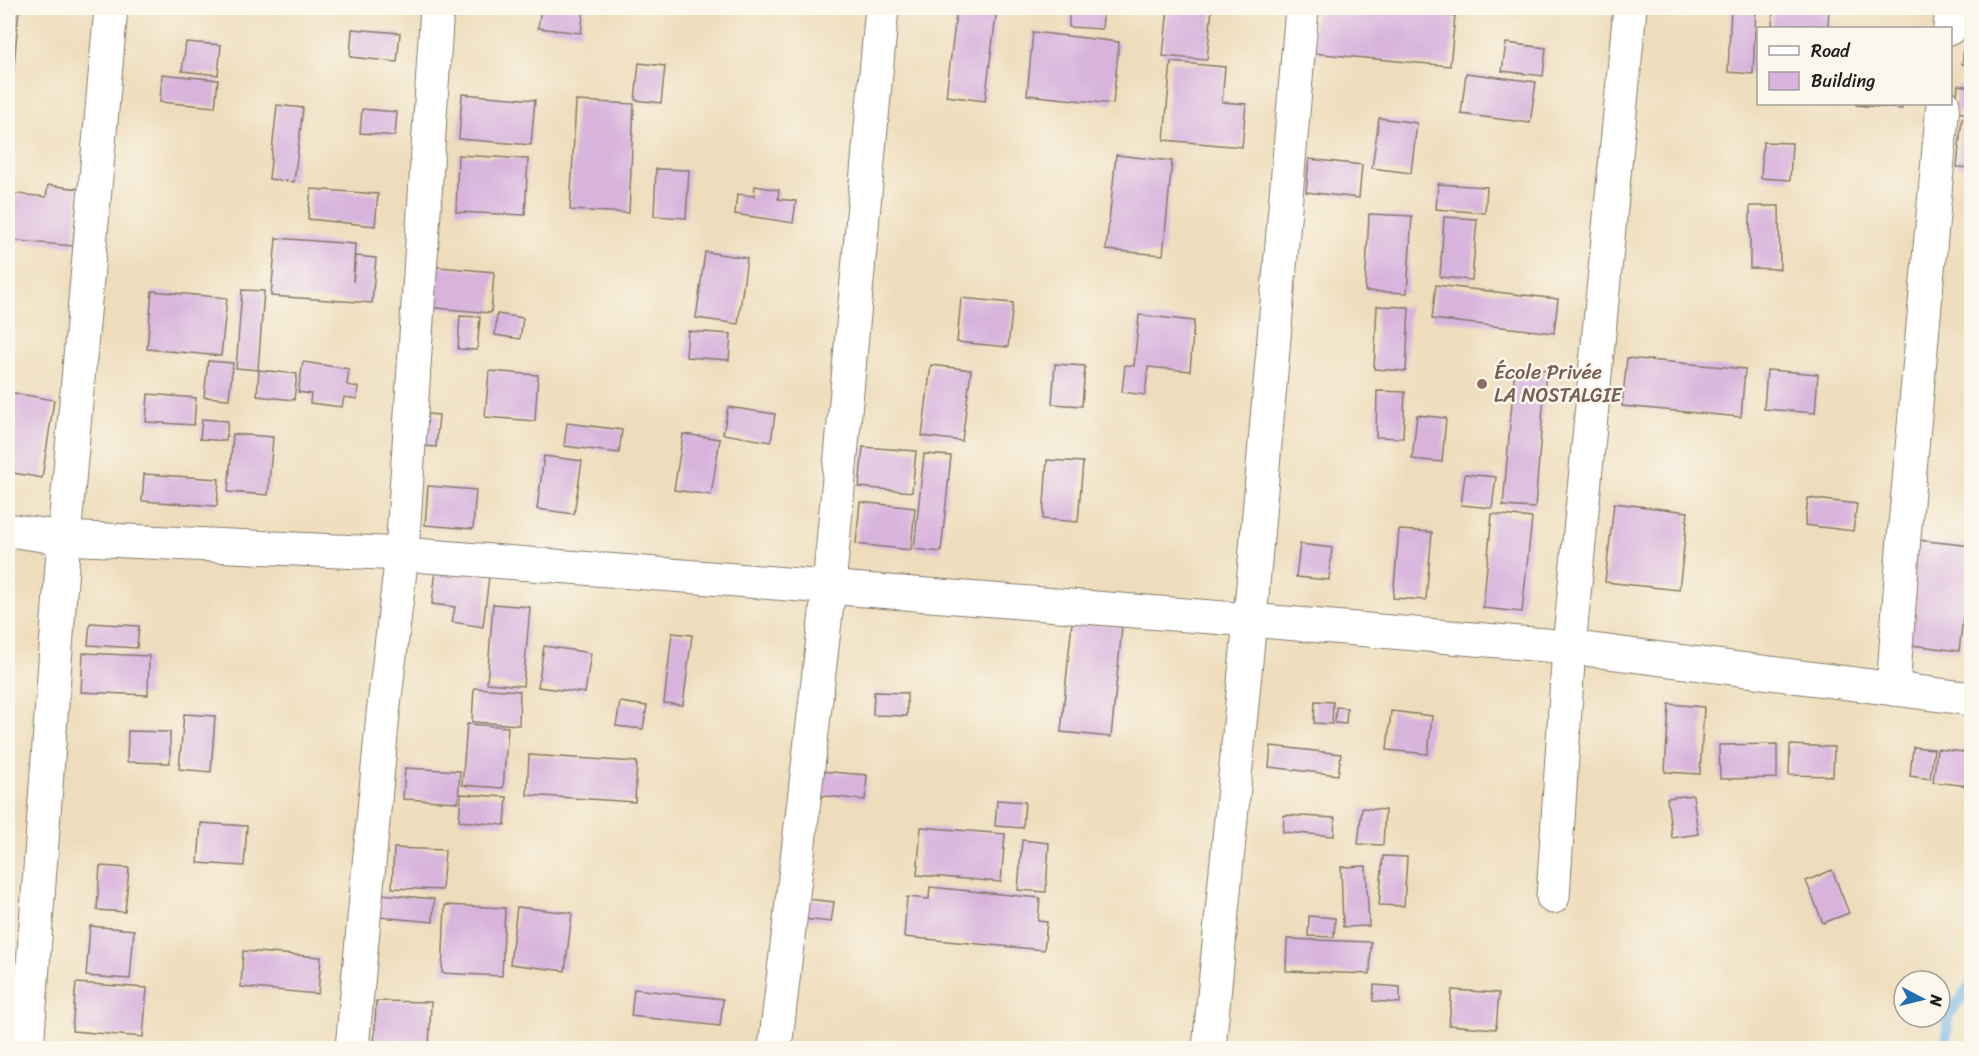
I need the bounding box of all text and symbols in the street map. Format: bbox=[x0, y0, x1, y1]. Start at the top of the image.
legend bbox=[1757, 27, 1952, 105]
text: Road bbox=[1811, 35, 1851, 67]
text: Building bbox=[1811, 65, 1875, 97]
place label: École Privée LA NOSTALGIE bbox=[1494, 355, 1624, 413]
marker: École Privée LA NOSTALGIE bbox=[1475, 377, 1489, 391]
north arrow bbox=[1892, 969, 1952, 1029]
text: N bbox=[1921, 993, 1952, 1009]

